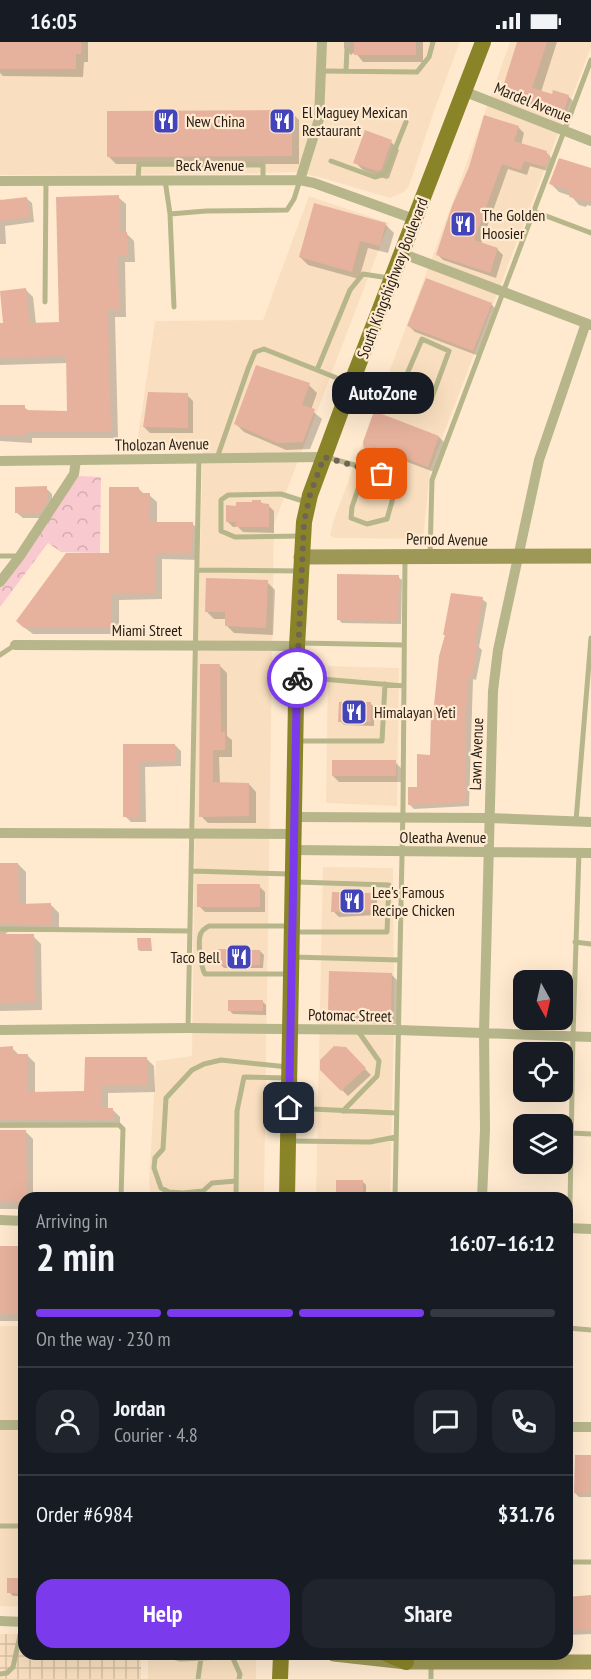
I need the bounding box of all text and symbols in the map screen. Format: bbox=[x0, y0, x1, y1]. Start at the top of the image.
text: 16:05 bbox=[30, 7, 78, 35]
street label: Mardel Avenue bbox=[491, 77, 575, 127]
place label: El Maguey Mexican Restaurant bbox=[302, 102, 407, 140]
restaurant icon: New China bbox=[151, 106, 181, 136]
restaurant icon: El Maguey Mexican Restaurant bbox=[267, 106, 297, 136]
place label: New China bbox=[186, 111, 245, 131]
street label: Beck Avenue bbox=[176, 155, 244, 175]
street label: South Kingshighway Boulevard bbox=[352, 195, 432, 361]
place label: The Golden Hoosier bbox=[482, 205, 545, 243]
restaurant icon: The Golden Hoosier bbox=[448, 209, 478, 239]
callout: AutoZone bbox=[331, 372, 433, 414]
text: AutoZone bbox=[349, 380, 417, 406]
street label: Tholozan Avenue bbox=[115, 433, 209, 455]
pin bbox=[356, 448, 407, 499]
icon: bag bbox=[365, 457, 398, 490]
street label: Pernod Avenue bbox=[406, 528, 488, 550]
street label: Miami Street bbox=[112, 620, 183, 640]
courier bbox=[267, 648, 327, 708]
icon: bike bbox=[281, 662, 314, 695]
restaurant icon: Himalayan Yeti bbox=[339, 697, 369, 727]
place label: Himalayan Yeti bbox=[374, 702, 456, 722]
street label: Lawn Avenue bbox=[465, 717, 487, 791]
street label: Oleatha Avenue bbox=[400, 827, 486, 847]
place label: Lee's Famous Recipe Chicken bbox=[372, 882, 455, 920]
restaurant icon: Lee's Famous Recipe Chicken bbox=[337, 886, 367, 916]
restaurant icon: Taco Bell bbox=[224, 942, 254, 972]
place label: Taco Bell bbox=[170, 947, 220, 967]
north arrow bbox=[513, 970, 573, 1030]
map controls bbox=[513, 970, 573, 1174]
street label: Potomac Street bbox=[308, 1004, 393, 1026]
button: locate bbox=[513, 1042, 573, 1102]
pin bbox=[263, 1082, 314, 1133]
icon: home bbox=[272, 1091, 305, 1124]
button: layers bbox=[513, 1114, 573, 1174]
text: Arriving in bbox=[36, 1208, 108, 1234]
text: 16:07–16:12 bbox=[449, 1229, 555, 1257]
text: 2 min bbox=[36, 1231, 115, 1282]
text: On the way · 230 m bbox=[36, 1326, 171, 1352]
button: person bbox=[36, 1390, 99, 1453]
button: chat bbox=[414, 1390, 477, 1453]
button: phone bbox=[492, 1390, 555, 1453]
text: Jordan bbox=[114, 1394, 165, 1422]
text: Courier · 4.8 bbox=[114, 1422, 198, 1448]
text: Order #6984 bbox=[36, 1500, 133, 1528]
text: $31.76 bbox=[498, 1500, 555, 1528]
button: Help bbox=[36, 1579, 290, 1648]
button: Share bbox=[302, 1579, 555, 1648]

